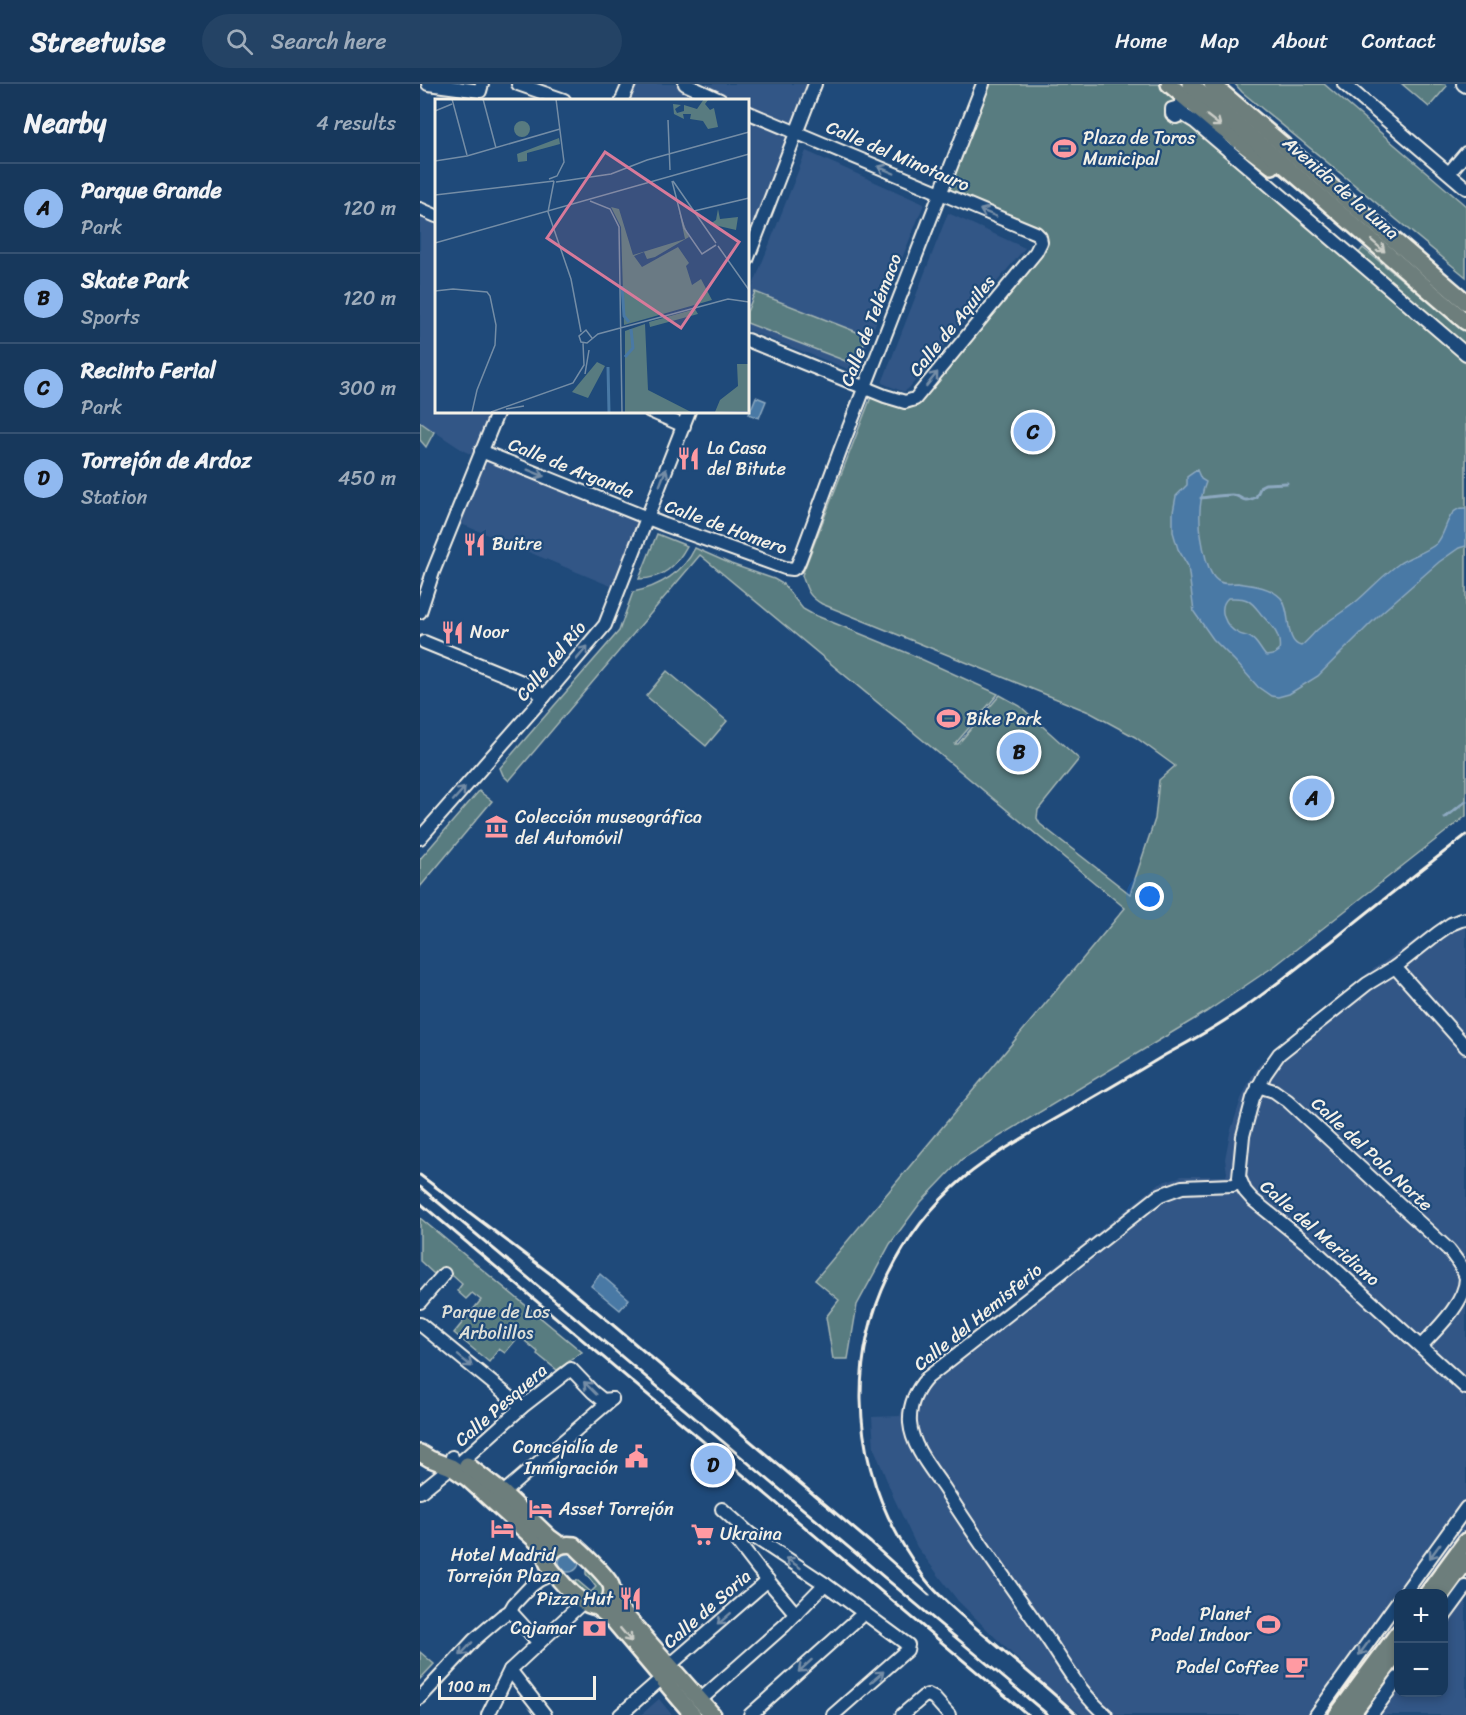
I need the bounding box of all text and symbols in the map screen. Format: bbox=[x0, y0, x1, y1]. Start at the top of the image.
search box bbox=[202, 14, 622, 68]
text: Streetwise bbox=[30, 17, 166, 66]
text: Search here bbox=[271, 22, 387, 61]
text: Home bbox=[1115, 22, 1167, 60]
text: Map bbox=[1200, 22, 1239, 60]
text: About bbox=[1272, 22, 1329, 60]
text: Contact bbox=[1362, 22, 1436, 60]
icon: search bbox=[223, 25, 256, 58]
inset map bbox=[435, 99, 748, 412]
text: Nearby bbox=[24, 100, 106, 146]
text: 4 results bbox=[316, 106, 396, 141]
street label: Calle del Minotauro bbox=[821, 111, 975, 201]
one-way arrow bbox=[1205, 115, 1221, 128]
place label: Plaza de Toros Municipal bbox=[1083, 122, 1196, 175]
street label: Avenida de la Luna bbox=[1275, 127, 1407, 248]
sports icon: Plaza de Toros Municipal bbox=[1052, 135, 1078, 161]
one-way arrow bbox=[877, 164, 896, 175]
text: Parque Grande bbox=[81, 171, 222, 210]
text: A bbox=[37, 191, 50, 226]
text: 120 m bbox=[343, 191, 396, 226]
one-way arrow bbox=[980, 207, 998, 218]
text: Park bbox=[81, 210, 122, 245]
one-way arrow bbox=[1370, 239, 1386, 252]
street label: Calle de Telémaco bbox=[831, 249, 911, 391]
text: Skate Park bbox=[81, 261, 189, 300]
street label: Calle de Aquiles bbox=[901, 267, 1004, 384]
text: B bbox=[37, 281, 50, 316]
text: 120 m bbox=[343, 281, 396, 316]
text: Sports bbox=[81, 300, 140, 335]
text: Recinto Ferial bbox=[81, 351, 216, 390]
text: C bbox=[37, 371, 50, 406]
text: 300 m bbox=[339, 371, 396, 406]
one-way arrow bbox=[925, 371, 938, 387]
text: Park bbox=[81, 390, 122, 425]
pin: C bbox=[1014, 410, 1052, 454]
street label: Calle de Arganda bbox=[503, 428, 639, 508]
place label: La Casa del Bitute bbox=[707, 432, 786, 485]
text: Torrejón de Ardoz bbox=[81, 441, 252, 480]
restaurant icon: La Casa del Bitute bbox=[676, 445, 702, 471]
text: D bbox=[38, 461, 49, 496]
text: 450 m bbox=[338, 461, 396, 496]
one-way arrow bbox=[526, 468, 545, 479]
one-way arrow bbox=[659, 468, 670, 487]
text: Station bbox=[81, 480, 147, 515]
street label: Calle de Homero bbox=[660, 490, 792, 564]
place label: Buitre bbox=[492, 528, 542, 560]
restaurant icon: Buitre bbox=[461, 531, 487, 557]
street label: Calle del Río bbox=[507, 613, 595, 709]
place label: Noor bbox=[470, 616, 510, 648]
restaurant icon: Noor bbox=[439, 619, 465, 645]
one-way arrow bbox=[575, 645, 588, 661]
place label: Bike Park bbox=[966, 703, 1042, 735]
sports icon: Bike Park bbox=[935, 706, 961, 732]
pin: B bbox=[1000, 730, 1038, 774]
pin: A bbox=[1292, 776, 1332, 820]
one-way arrow bbox=[452, 787, 466, 802]
place label: Colección museográfica del Automóvil bbox=[515, 801, 702, 854]
museum icon: Colección museográfica del Automóvil bbox=[484, 814, 510, 840]
your location bbox=[1135, 882, 1164, 911]
street label: Calle del Polo Norte bbox=[1303, 1089, 1441, 1219]
street label: Calle del Meridiano bbox=[1252, 1171, 1388, 1295]
street label: Calle del Hemisferio bbox=[906, 1255, 1050, 1379]
park label: Parque de Los Arbolillos bbox=[442, 1296, 551, 1349]
one-way arrow bbox=[457, 1354, 473, 1367]
street label: Calle Pesquera bbox=[447, 1355, 555, 1455]
one-way arrow bbox=[582, 1381, 597, 1395]
place label: Concejalía de Inmigración bbox=[513, 1431, 618, 1484]
pin: D bbox=[694, 1442, 732, 1488]
public building icon: Concejalía de Inmigración bbox=[623, 1444, 649, 1470]
place label: Asset Torrejón bbox=[558, 1493, 674, 1525]
hotel icon: Asset Torrejón bbox=[528, 1496, 554, 1522]
hotel icon: Hotel Madrid Torrejón Plaza bbox=[490, 1516, 516, 1542]
place label: Ukraina bbox=[720, 1518, 782, 1550]
supermarket icon: Ukraina bbox=[689, 1521, 715, 1547]
place label: Hotel Madrid Torrejón Plaza bbox=[446, 1539, 560, 1592]
one-way arrow bbox=[1429, 1542, 1441, 1558]
one-way arrow bbox=[785, 1557, 802, 1569]
street label: Calle de Soria bbox=[655, 1561, 759, 1657]
place label: Pizza Hut bbox=[537, 1583, 614, 1615]
restaurant icon: Pizza Hut bbox=[618, 1586, 644, 1612]
map controls bbox=[1394, 1589, 1448, 1697]
button: + bbox=[1394, 1589, 1448, 1643]
place label: Planet Padel Indoor bbox=[1151, 1598, 1253, 1651]
sports icon: Planet Padel Indoor bbox=[1256, 1611, 1282, 1637]
place label: Cajamar bbox=[511, 1612, 578, 1644]
one-way arrow bbox=[717, 1612, 732, 1626]
bank icon: Cajamar bbox=[581, 1615, 607, 1641]
one-way arrow bbox=[619, 1627, 633, 1642]
one-way arrow bbox=[1358, 1640, 1370, 1656]
one-way arrow bbox=[459, 1641, 473, 1656]
button: − bbox=[1394, 1643, 1448, 1697]
place label: Padel Coffee bbox=[1176, 1651, 1279, 1683]
cafe icon: Padel Coffee bbox=[1284, 1654, 1310, 1680]
one-way arrow bbox=[798, 1659, 813, 1673]
one-way arrow bbox=[869, 1670, 884, 1684]
text: 100 m bbox=[447, 1672, 491, 1701]
scale bar bbox=[438, 1673, 596, 1700]

